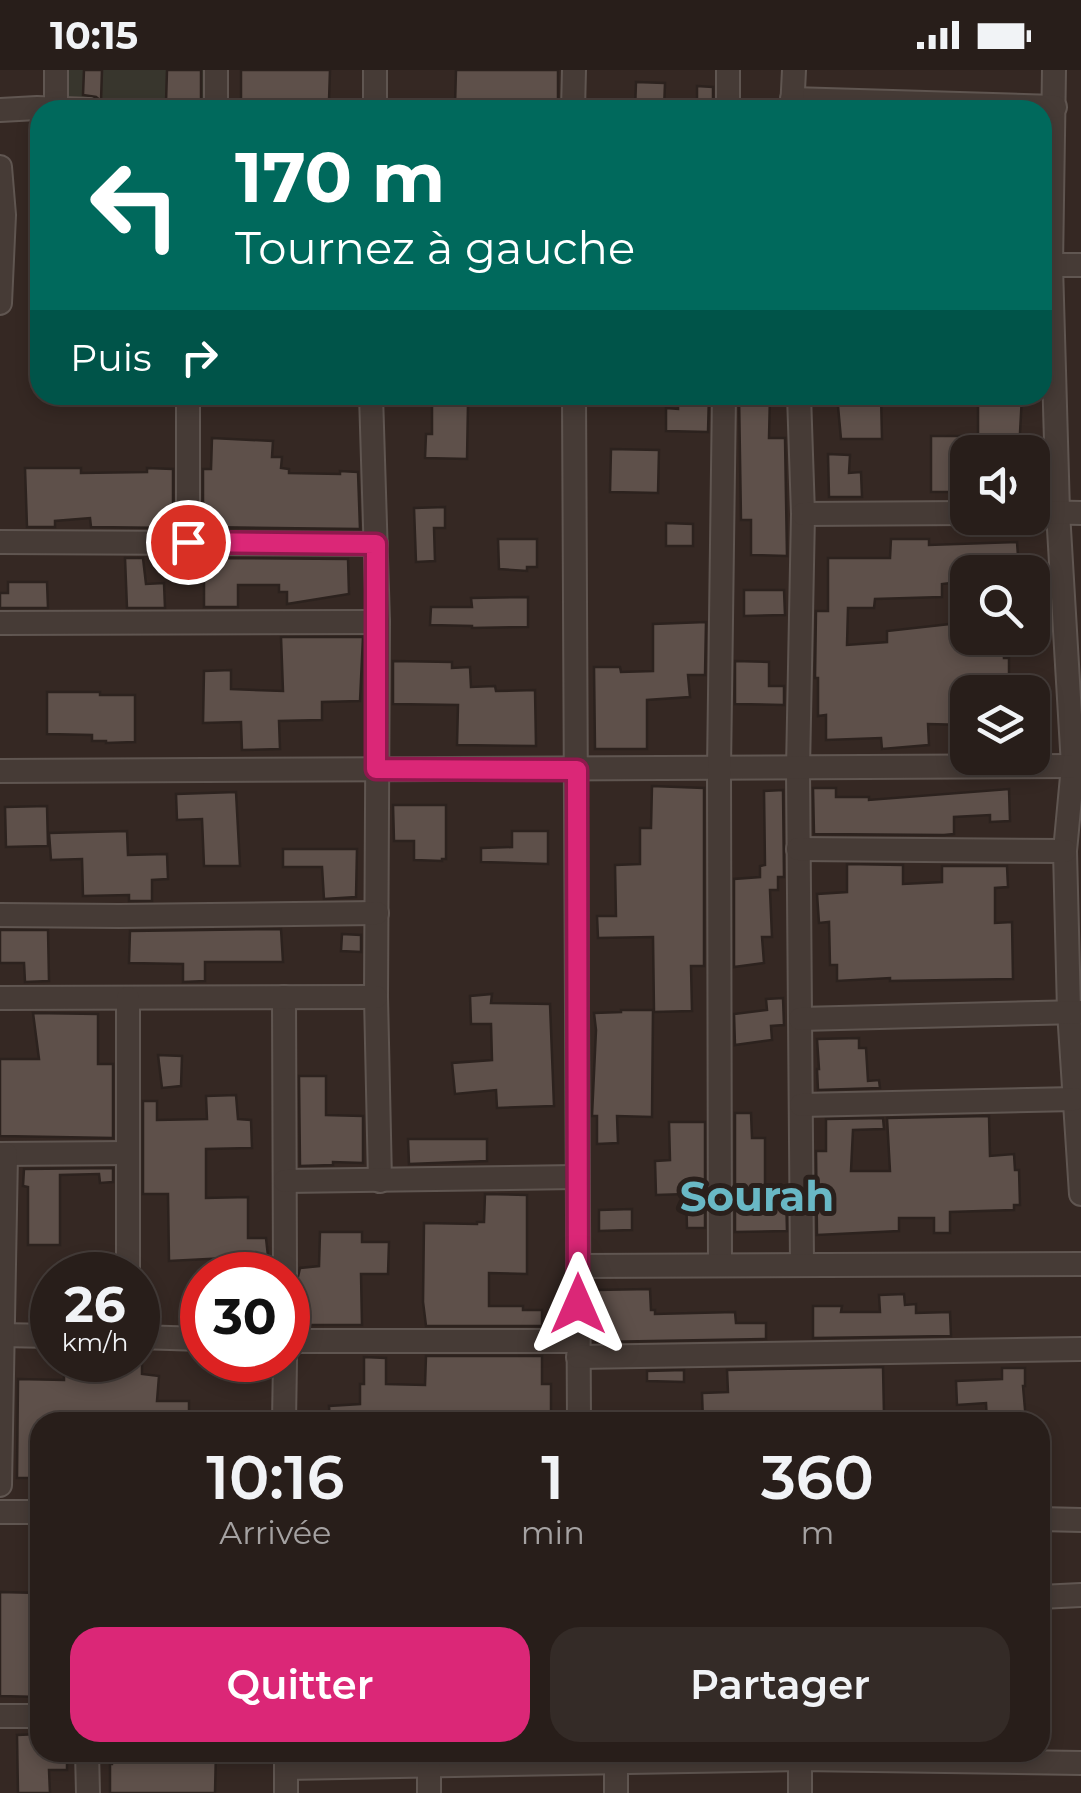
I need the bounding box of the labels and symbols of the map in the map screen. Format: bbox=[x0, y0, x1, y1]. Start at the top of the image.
pin bbox=[146, 500, 231, 585]
district label: Sourah bbox=[680, 1170, 834, 1222]
speed limit sign: 30 bbox=[180, 1252, 310, 1382]
position arrow bbox=[526, 1252, 630, 1356]

